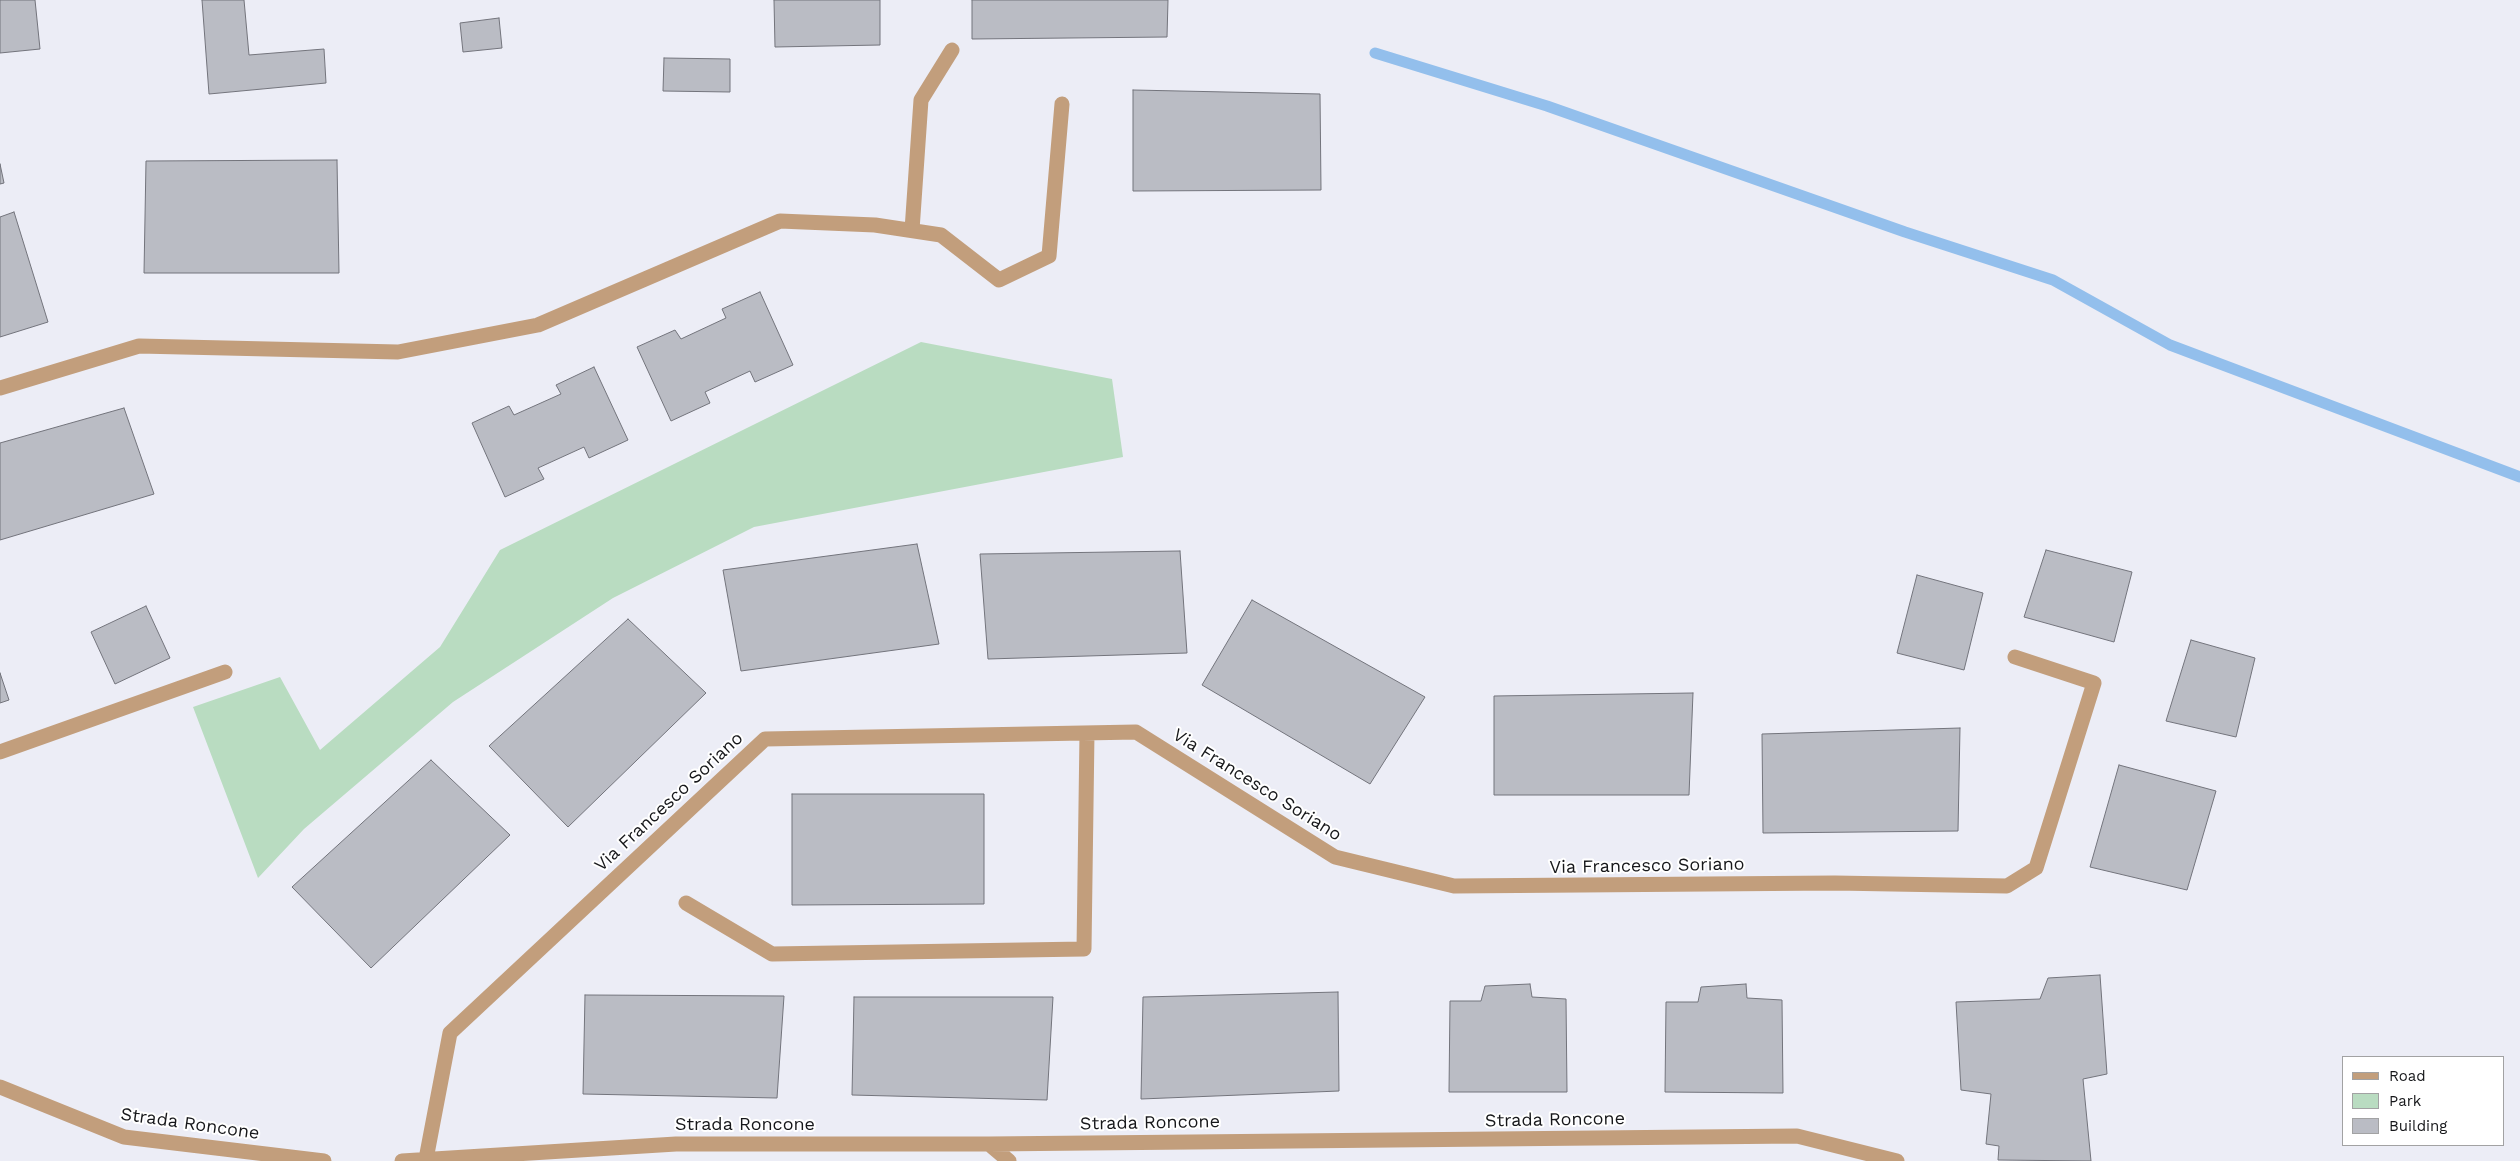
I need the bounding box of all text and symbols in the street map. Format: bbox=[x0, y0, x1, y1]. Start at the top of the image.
street label: Via Francesco Soriano bbox=[1169, 724, 1345, 846]
street label: Via Francesco Soriano bbox=[590, 728, 748, 876]
street label: Via Francesco Soriano bbox=[1549, 853, 1745, 879]
legend bbox=[2342, 1056, 2505, 1146]
text: Road bbox=[2389, 1067, 2426, 1085]
text: Park bbox=[2389, 1092, 2421, 1110]
street label: Strada Roncone bbox=[119, 1104, 261, 1144]
street label: Strada Roncone bbox=[1485, 1108, 1625, 1132]
street label: Strada Roncone bbox=[1080, 1111, 1220, 1135]
street label: Strada Roncone bbox=[675, 1114, 815, 1136]
text: Building bbox=[2389, 1117, 2447, 1135]

